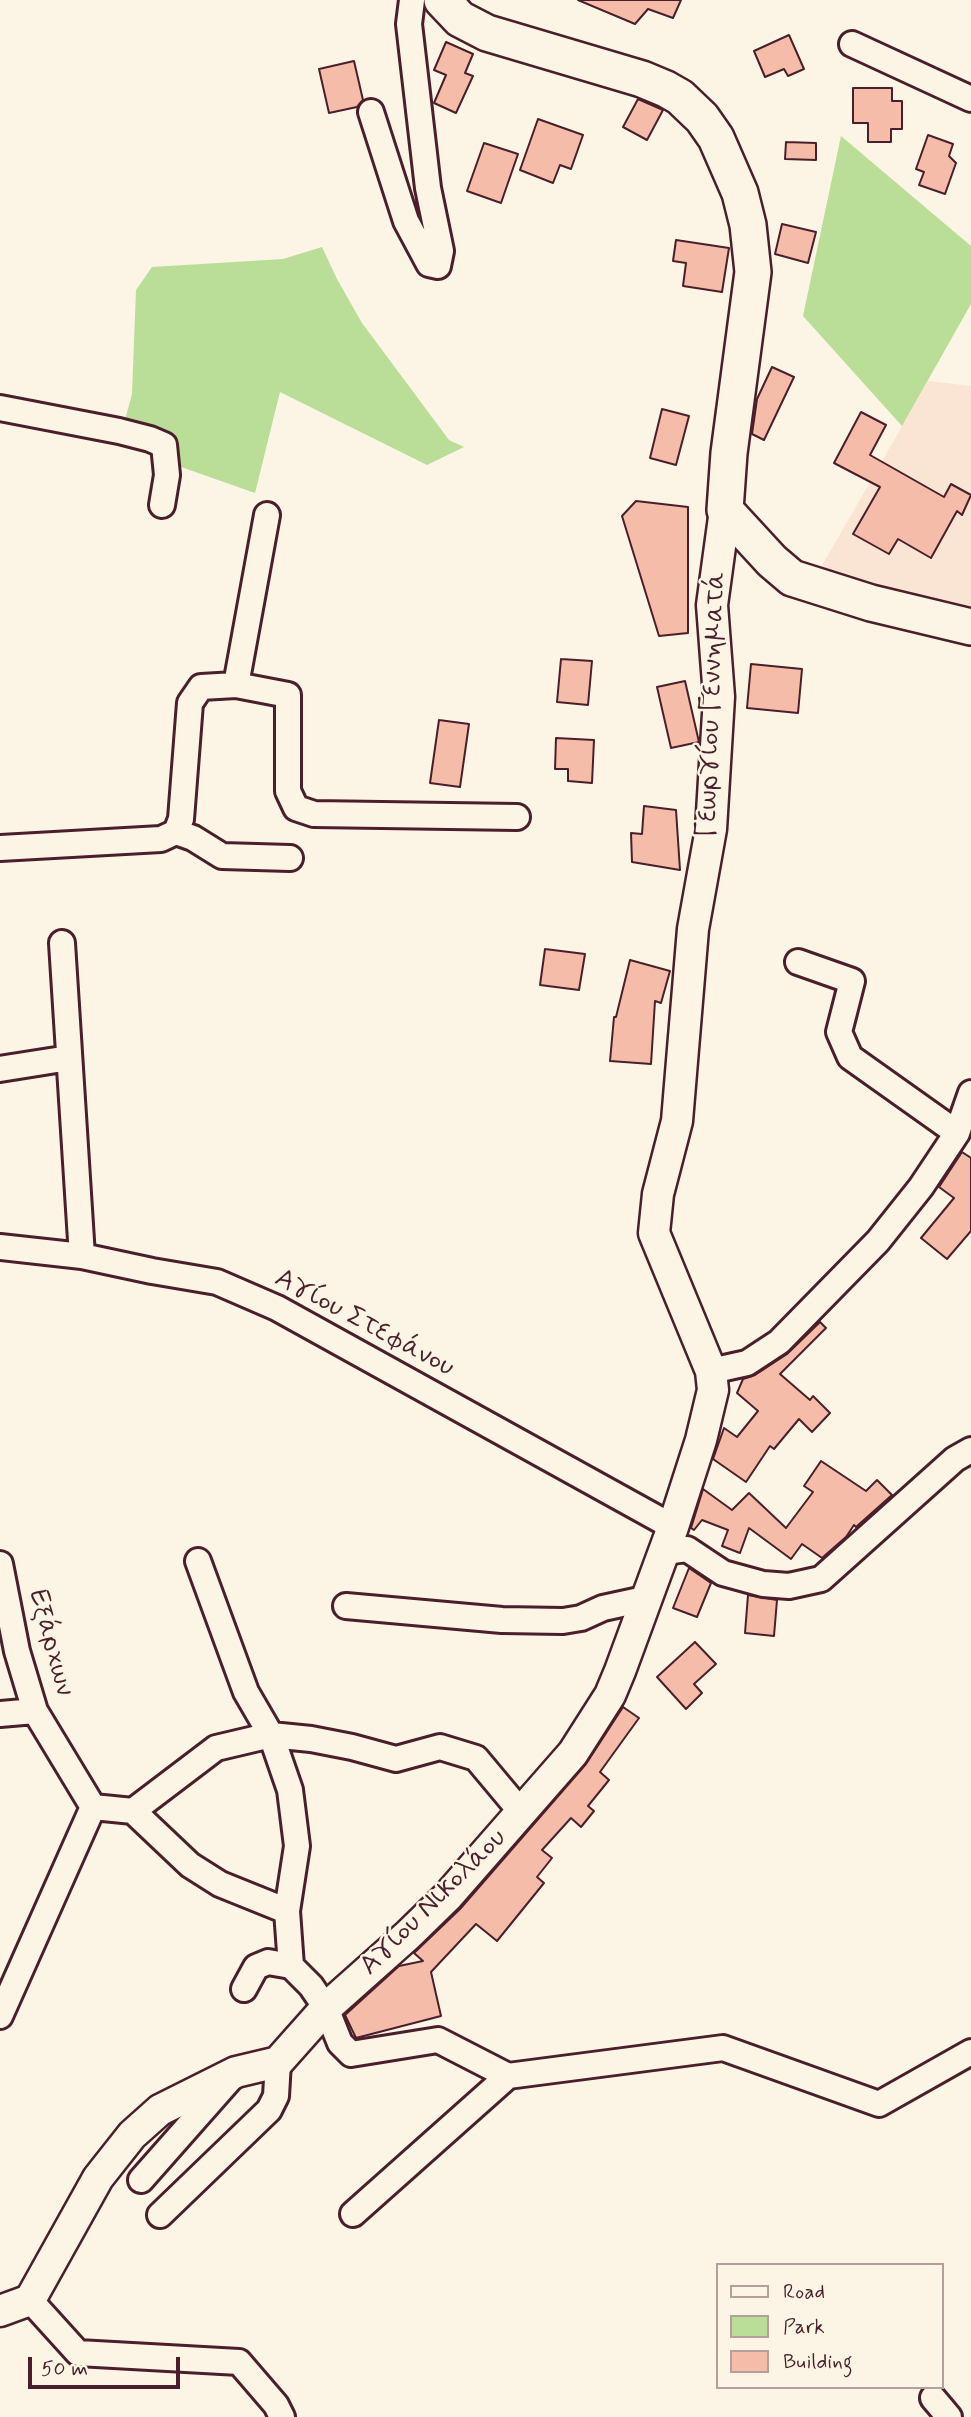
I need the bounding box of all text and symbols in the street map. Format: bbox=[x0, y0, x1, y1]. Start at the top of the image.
street label: Γεωργίου Γεννηματά bbox=[692, 572, 734, 838]
street label: Αγίου Στεφάνου bbox=[268, 1263, 460, 1385]
street label: Εξάρχων bbox=[20, 1586, 80, 1700]
street label: Αγίου Νικολάου bbox=[354, 1823, 514, 1983]
legend bbox=[716, 2263, 943, 2389]
text: Road bbox=[783, 2278, 825, 2306]
text: Park bbox=[783, 2313, 825, 2341]
scale bar bbox=[32, 2344, 184, 2388]
text: Building bbox=[783, 2348, 853, 2376]
text: 50 m bbox=[41, 2355, 88, 2383]

